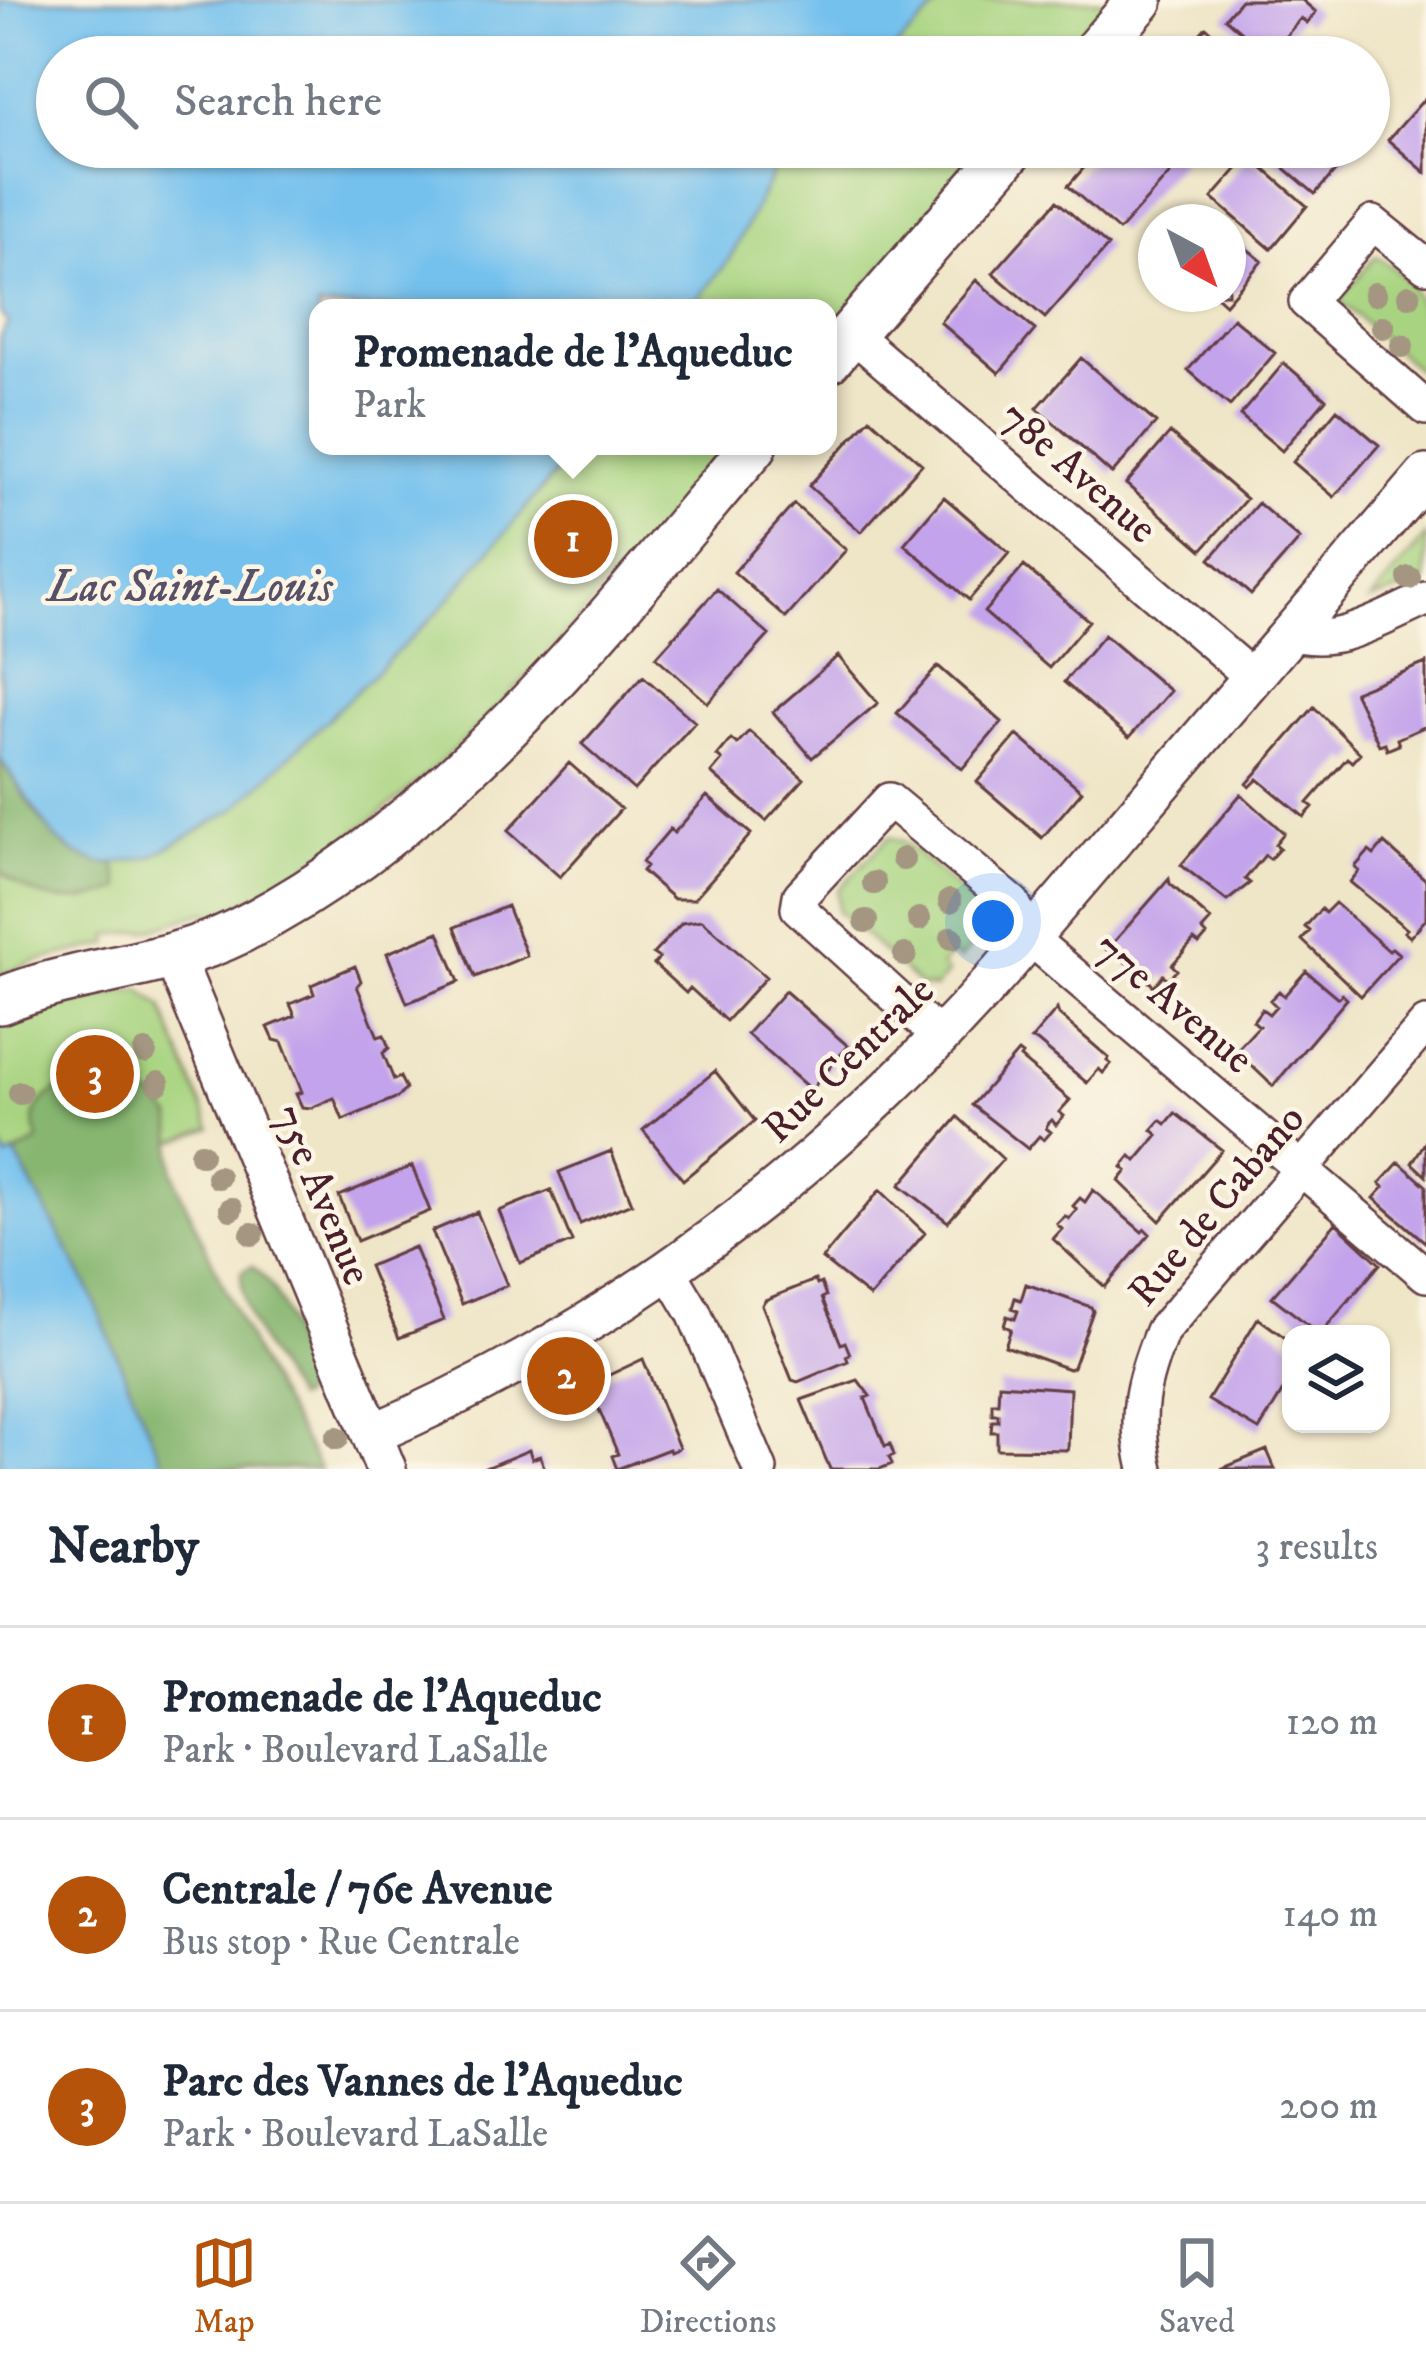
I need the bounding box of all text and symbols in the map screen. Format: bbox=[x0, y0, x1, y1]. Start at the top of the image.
search box bbox=[36, 36, 1390, 168]
icon: search bbox=[78, 69, 144, 135]
text: Search here bbox=[174, 74, 382, 130]
north arrow bbox=[1138, 204, 1246, 312]
popup bbox=[309, 299, 837, 455]
text: Promenade de l'Aqueduc bbox=[353, 325, 793, 381]
text: Park bbox=[353, 381, 426, 430]
street label: 78e Avenue bbox=[989, 391, 1167, 555]
pin: 1 bbox=[534, 494, 612, 584]
water label: Lac Saint-Louis bbox=[44, 560, 334, 616]
your location bbox=[963, 891, 1023, 951]
street label: 77e Avenue bbox=[1083, 923, 1263, 1086]
street label: Rue Centrale bbox=[752, 966, 946, 1155]
pin: 3 bbox=[56, 1029, 134, 1119]
street label: Rue de Cabano bbox=[1118, 1094, 1317, 1317]
street label: 75e Avenue bbox=[260, 1097, 382, 1293]
map controls bbox=[1282, 1325, 1390, 1433]
button: layers bbox=[1282, 1325, 1390, 1433]
pin: 2 bbox=[527, 1331, 605, 1421]
text: Nearby bbox=[48, 1515, 199, 1579]
text: 3 results bbox=[1255, 1523, 1378, 1572]
text: Promenade de l'Aqueduc bbox=[162, 1670, 602, 1726]
text: 1 bbox=[80, 1698, 94, 1747]
text: 120 m bbox=[1286, 1698, 1378, 1747]
text: Park · Boulevard LaSalle bbox=[162, 1726, 548, 1775]
text: Centrale / 76e Avenue bbox=[162, 1862, 553, 1918]
text: 2 bbox=[77, 1890, 97, 1939]
text: 140 m bbox=[1283, 1890, 1378, 1939]
text: Bus stop · Rue Centrale bbox=[162, 1918, 520, 1967]
text: Parc des Vannes de l'Aqueduc bbox=[162, 2054, 683, 2110]
text: 3 bbox=[80, 2082, 94, 2131]
text: 200 m bbox=[1279, 2082, 1378, 2131]
text: Park · Boulevard LaSalle bbox=[162, 2110, 548, 2159]
tab: Map bbox=[191, 2230, 257, 2343]
tab: Directions bbox=[640, 2230, 776, 2343]
tab: Saved bbox=[1159, 2230, 1235, 2343]

